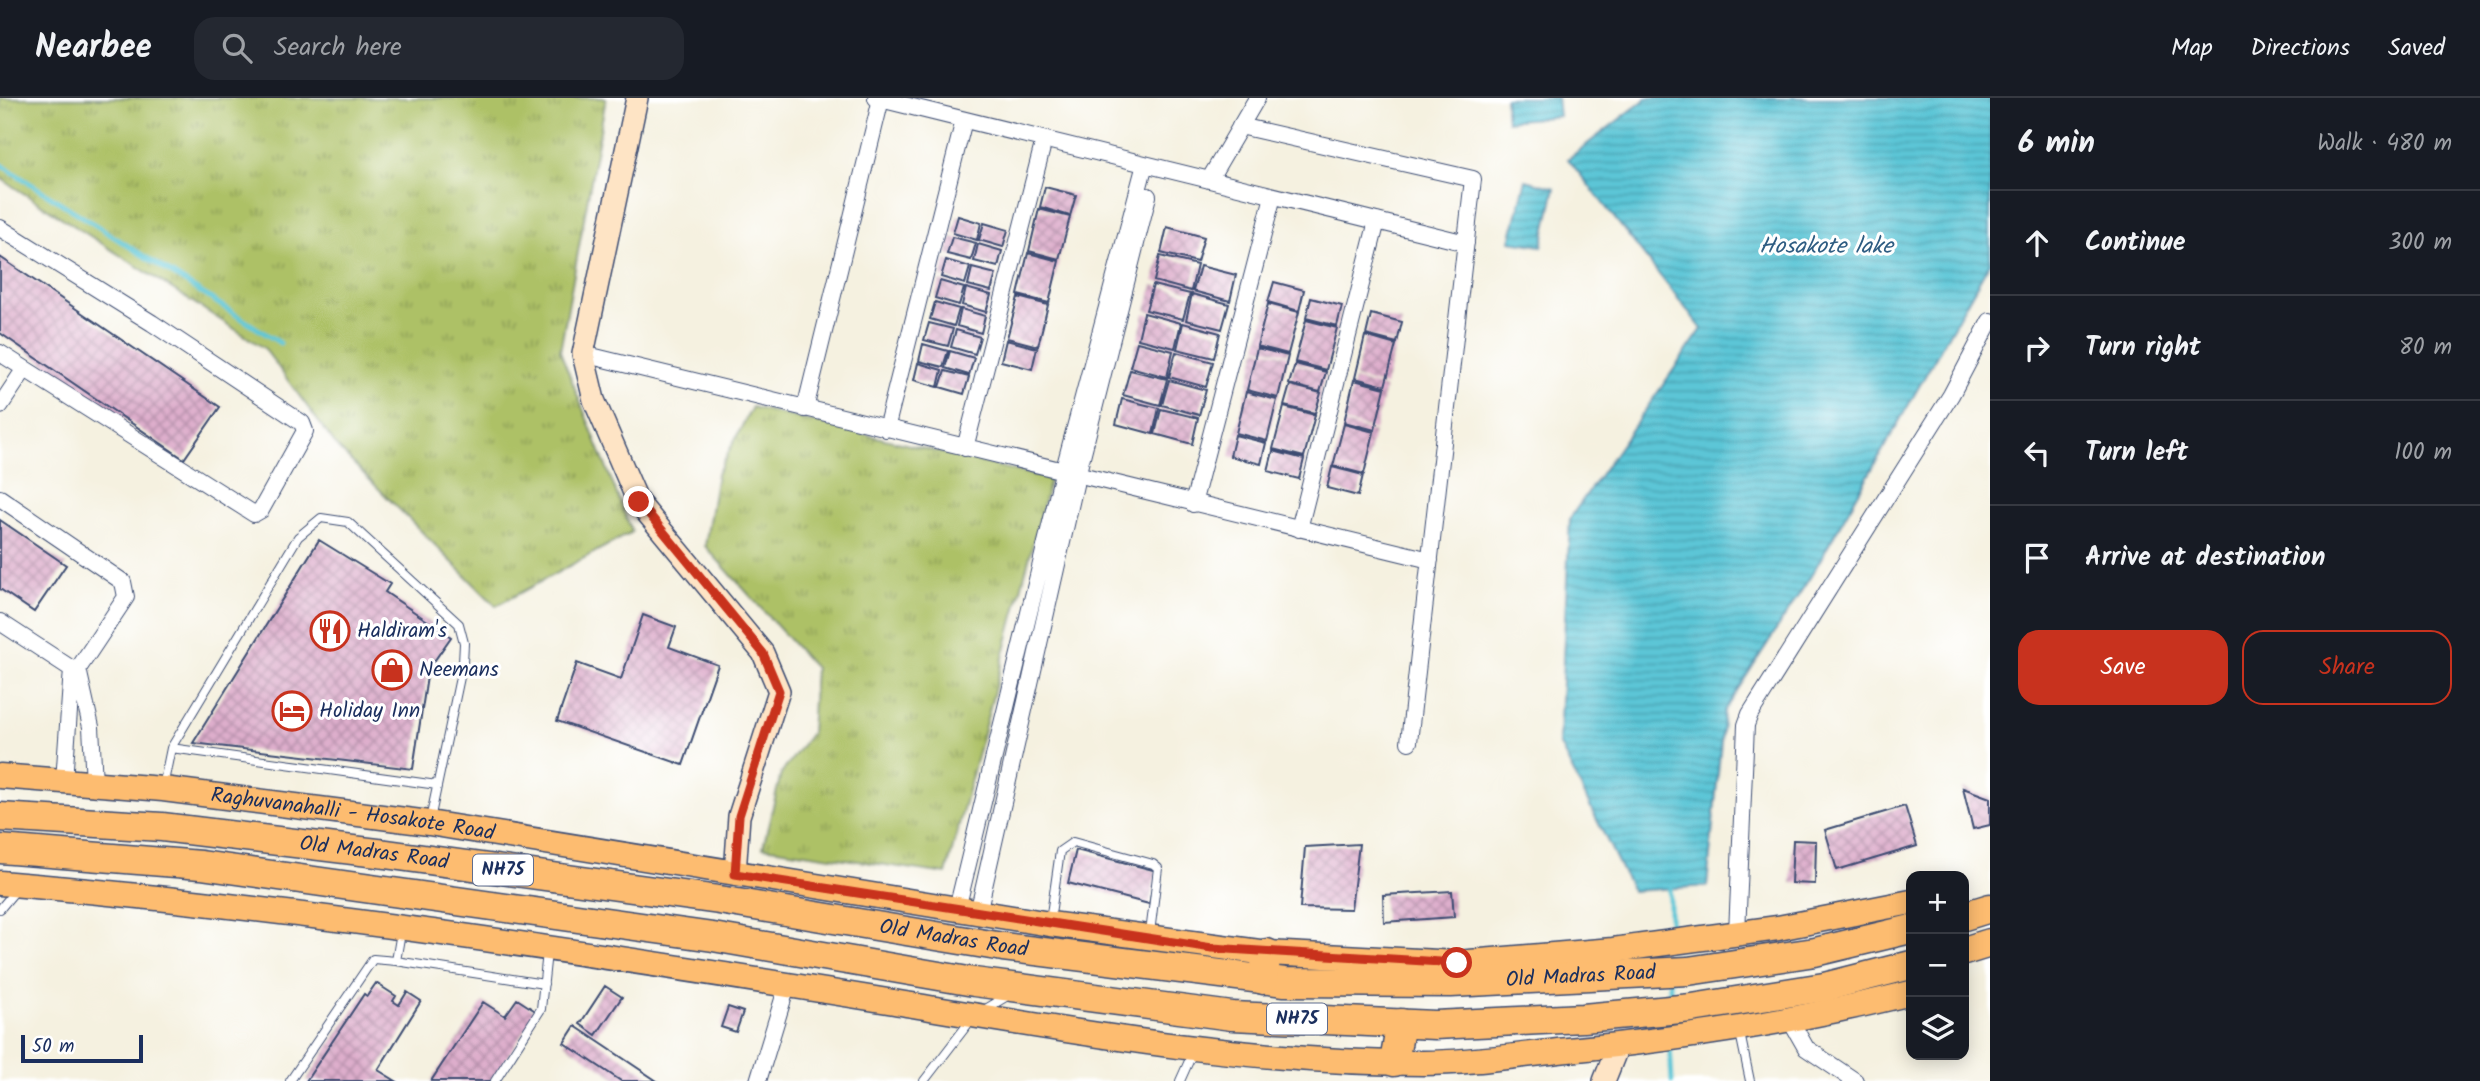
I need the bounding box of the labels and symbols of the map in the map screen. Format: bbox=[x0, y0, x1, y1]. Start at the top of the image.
water label: Hosakote lake bbox=[1759, 229, 1895, 265]
route end bbox=[623, 486, 654, 517]
restaurant icon: Haldiram's bbox=[309, 610, 351, 652]
place label: Haldiram's bbox=[357, 615, 447, 648]
shop icon: Neemans bbox=[371, 649, 413, 691]
place label: Neemans bbox=[419, 654, 499, 687]
hotel icon: Holiday Inn bbox=[271, 690, 313, 732]
place label: Holiday Inn bbox=[319, 695, 420, 728]
street label: Raghuvanahalli - Hosakote Road bbox=[209, 779, 498, 850]
street label: Old Madras Road bbox=[298, 827, 451, 879]
road number: NH75 bbox=[473, 855, 533, 886]
street label: Old Madras Road bbox=[877, 910, 1030, 967]
route start bbox=[1441, 947, 1472, 978]
street label: Old Madras Road bbox=[1505, 956, 1657, 997]
road number: NH75 bbox=[1267, 1004, 1327, 1035]
scale bar bbox=[21, 1032, 144, 1064]

